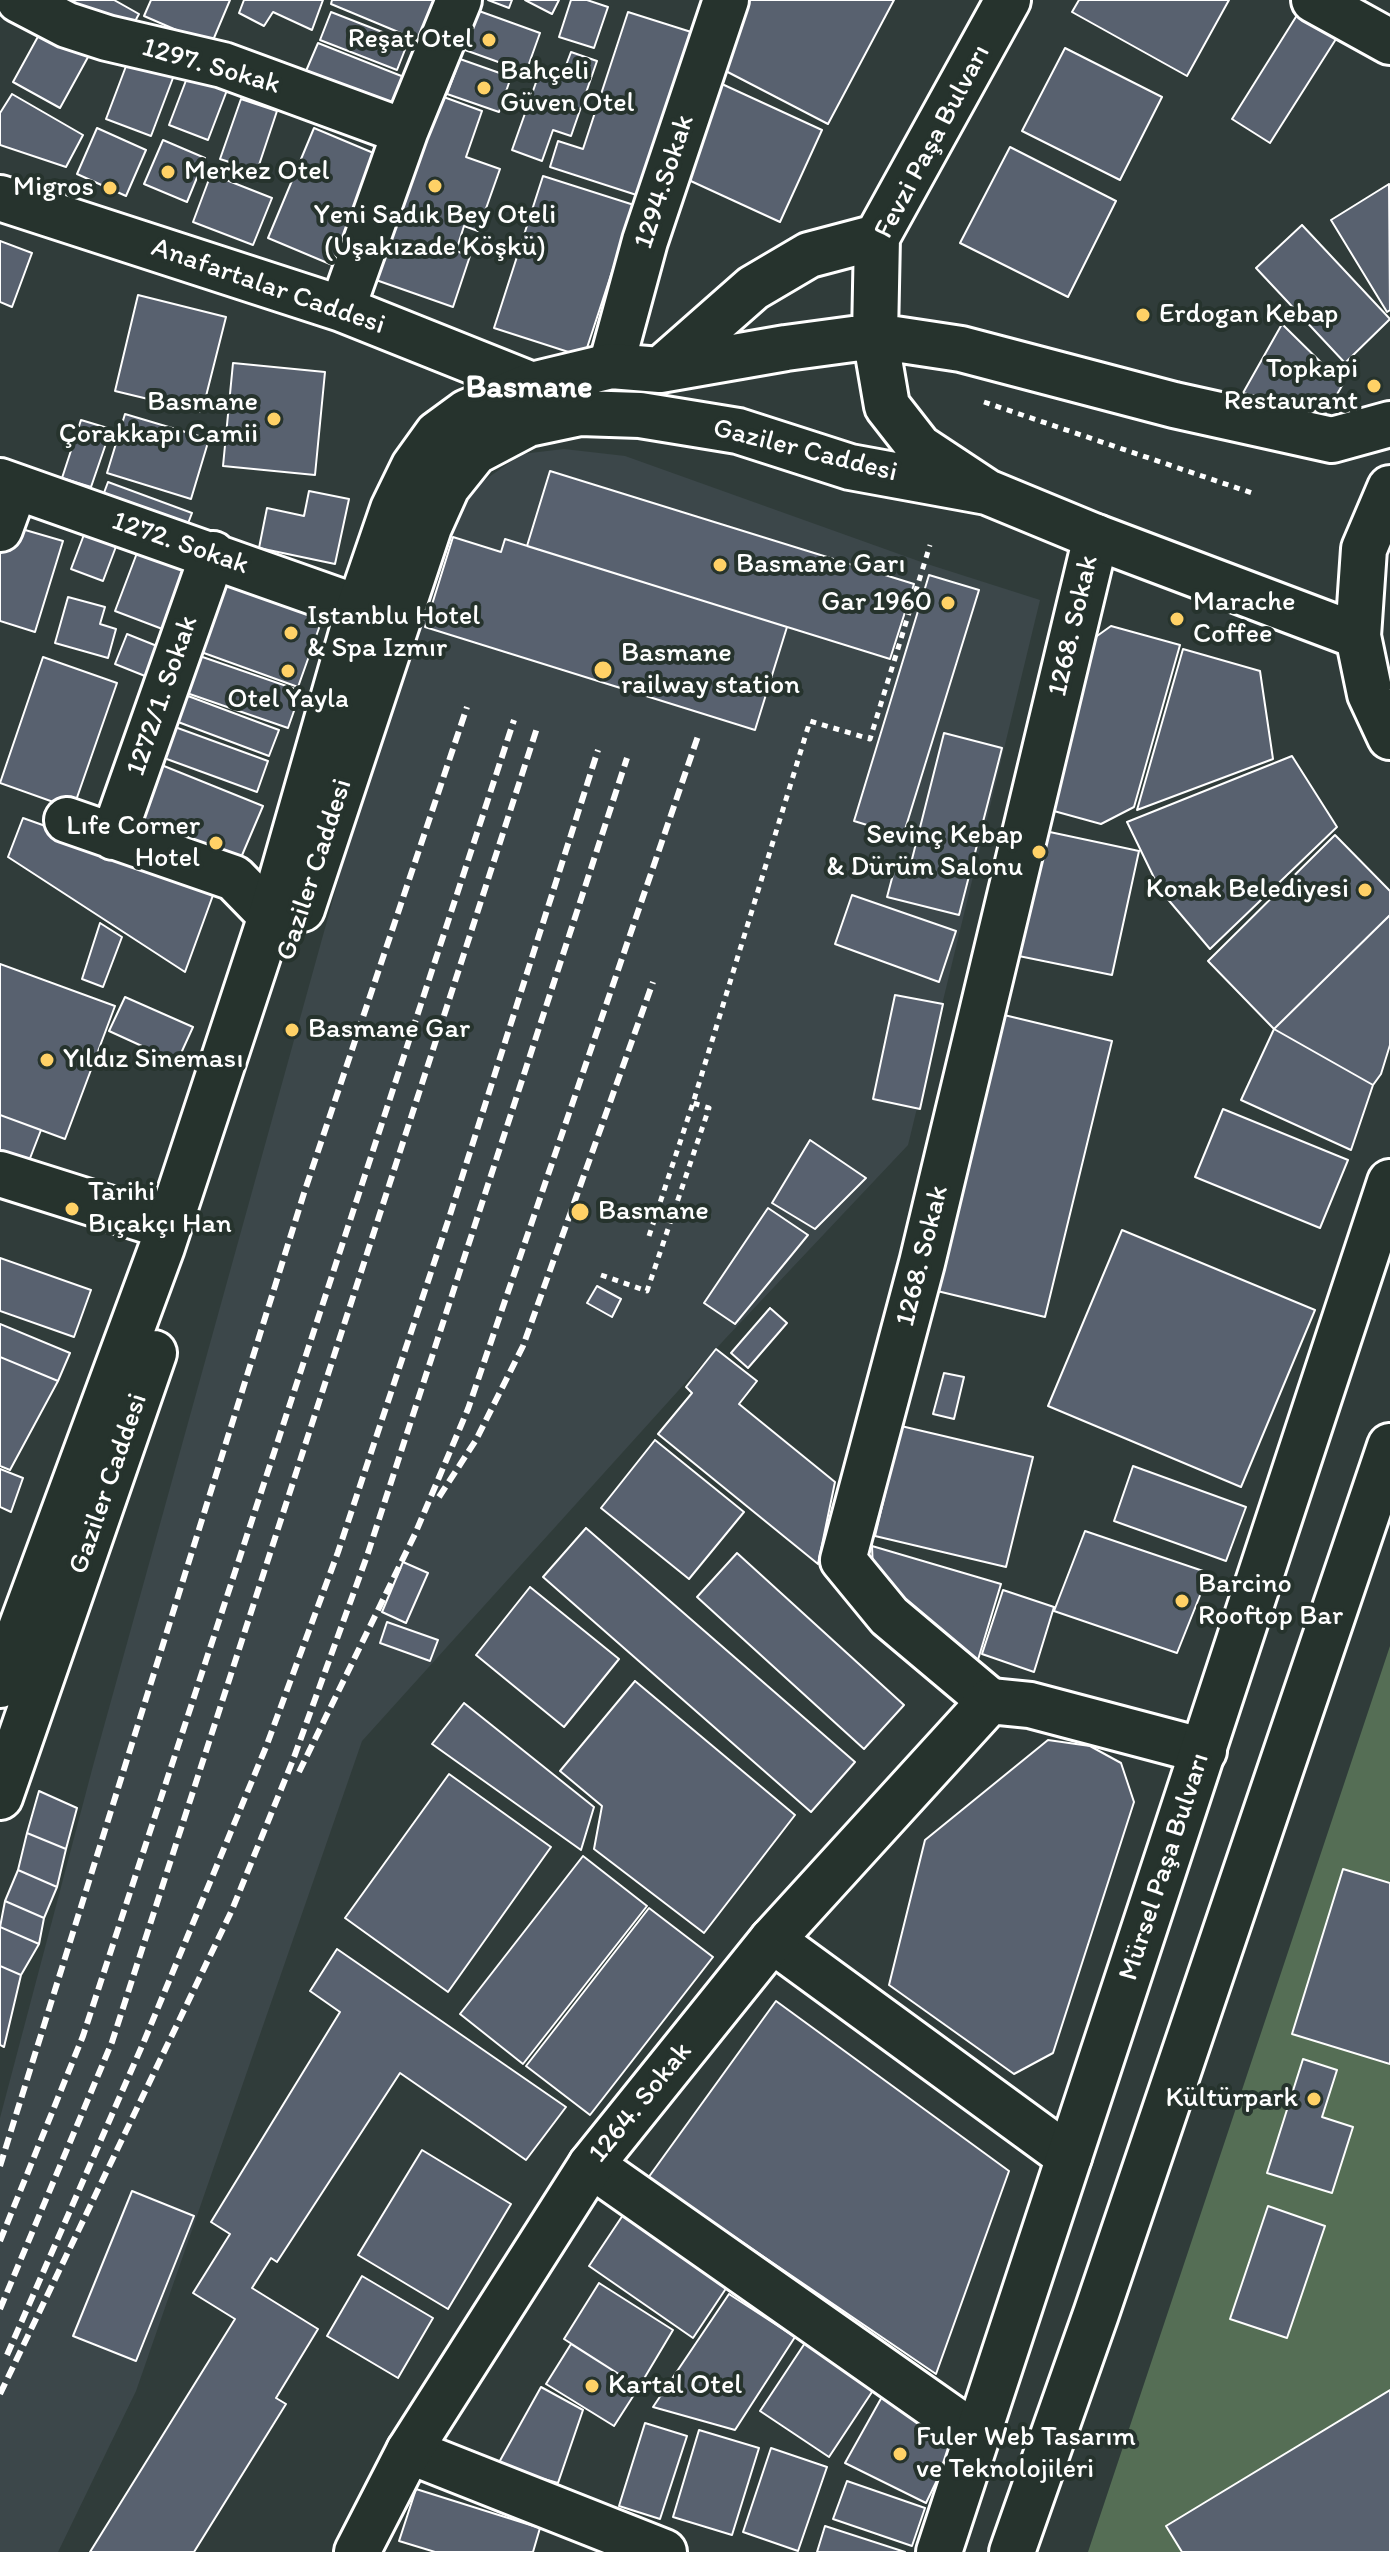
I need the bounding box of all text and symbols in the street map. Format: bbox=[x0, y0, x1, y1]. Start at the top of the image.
place label: Reşat Otel bbox=[348, 23, 473, 57]
street label: 1297. Sokak bbox=[138, 31, 284, 103]
marker: Reşat Otel bbox=[480, 31, 498, 49]
street label: Fevzi Paşa Bulvarı bbox=[868, 39, 998, 245]
place label: Bahçeli Güven Otel bbox=[500, 55, 634, 121]
marker: Bahçeli Güven Otel bbox=[475, 79, 493, 97]
street label: 1294.Sokak bbox=[628, 111, 702, 253]
place label: Merkez Otel bbox=[184, 155, 329, 189]
marker: Merkez Otel bbox=[159, 163, 177, 181]
place label: Migros bbox=[13, 171, 94, 205]
marker: Yeni Sadık Bey Oteli (Uşakızade Köşkü) bbox=[426, 177, 444, 195]
marker: Migros bbox=[101, 179, 119, 197]
place label: Yeni Sadık Bey Oteli (Uşakızade Köşkü) bbox=[314, 199, 556, 265]
street label: Anafartalar Caddesi bbox=[147, 231, 389, 343]
place label: Erdogan Kebap bbox=[1159, 298, 1338, 332]
marker: Erdogan Kebap bbox=[1134, 306, 1152, 324]
place label: Topkapi Restaurant bbox=[1224, 353, 1358, 419]
district label: Basmane bbox=[466, 370, 592, 408]
marker: Topkapi Restaurant bbox=[1365, 377, 1383, 395]
place label: Basmane Çorakkapı Camii bbox=[59, 386, 258, 452]
marker: Basmane Çorakkapı Camii bbox=[265, 410, 283, 428]
street label: Gaziler Caddesi bbox=[709, 412, 901, 490]
street label: 1272. Sokak bbox=[107, 505, 253, 583]
place label: Basmane Garı bbox=[736, 548, 905, 582]
street label: 1268. Sokak bbox=[1041, 552, 1107, 700]
marker: Basmane Garı bbox=[711, 556, 729, 574]
place label: Gar 1960 bbox=[821, 586, 932, 620]
place label: Marache Coffee bbox=[1193, 586, 1296, 652]
marker: Gar 1960 bbox=[939, 594, 957, 612]
place label: Istanblu Hotel & Spa Izmır bbox=[307, 600, 480, 666]
marker: Marache Coffee bbox=[1168, 610, 1186, 628]
street label: 1272/1. Sokak bbox=[120, 612, 206, 780]
marker: Istanblu Hotel & Spa Izmır bbox=[282, 624, 300, 642]
place label: Basmane railway station bbox=[621, 637, 800, 703]
marker: Basmane railway station bbox=[592, 659, 614, 681]
marker: Otel Yayla bbox=[279, 662, 297, 680]
place label: Otel Yayla bbox=[227, 683, 349, 717]
street label: Gaziler Caddesi bbox=[270, 775, 360, 965]
place label: Lıfe Corner Hotel bbox=[66, 810, 200, 876]
place label: Sevinç Kebap & Dürüm Salonu bbox=[826, 819, 1023, 885]
marker: Lıfe Corner Hotel bbox=[207, 834, 225, 852]
marker: Sevinç Kebap & Dürüm Salonu bbox=[1030, 843, 1048, 861]
place label: Konak Belediyesi bbox=[1146, 873, 1349, 907]
marker: Konak Belediyesi bbox=[1356, 881, 1374, 899]
place label: Basmane Gar bbox=[308, 1013, 470, 1047]
marker: Basmane Gar bbox=[283, 1021, 301, 1039]
place label: Yıldız Sineması bbox=[63, 1043, 243, 1077]
marker: Yıldız Sineması bbox=[38, 1051, 56, 1069]
place label: Tarihi Bıçakçı Han bbox=[88, 1176, 232, 1242]
street label: 1268. Sokak bbox=[889, 1182, 957, 1330]
place label: Basmane bbox=[598, 1195, 709, 1229]
marker: Tarihi Bıçakçı Han bbox=[63, 1200, 81, 1218]
marker: Basmane bbox=[569, 1201, 591, 1223]
street label: Gaziler Caddesi bbox=[62, 1389, 156, 1579]
place label: Barcino Rooftop Bar bbox=[1198, 1568, 1343, 1634]
marker: Barcino Rooftop Bar bbox=[1173, 1592, 1191, 1610]
street label: Mürsel Paşa Bulvarı bbox=[1112, 1749, 1218, 1985]
street label: 1264. Sokak bbox=[582, 2036, 700, 2170]
place label: Kültürpark bbox=[1166, 2082, 1298, 2116]
marker: Kültürpark bbox=[1305, 2090, 1323, 2108]
place label: Kartal Otel bbox=[608, 2369, 742, 2403]
marker: Kartal Otel bbox=[583, 2377, 601, 2395]
place label: Fuler Web Tasarım ve Teknolojileri bbox=[916, 2421, 1136, 2487]
marker: Fuler Web Tasarım ve Teknolojileri bbox=[891, 2445, 909, 2463]

